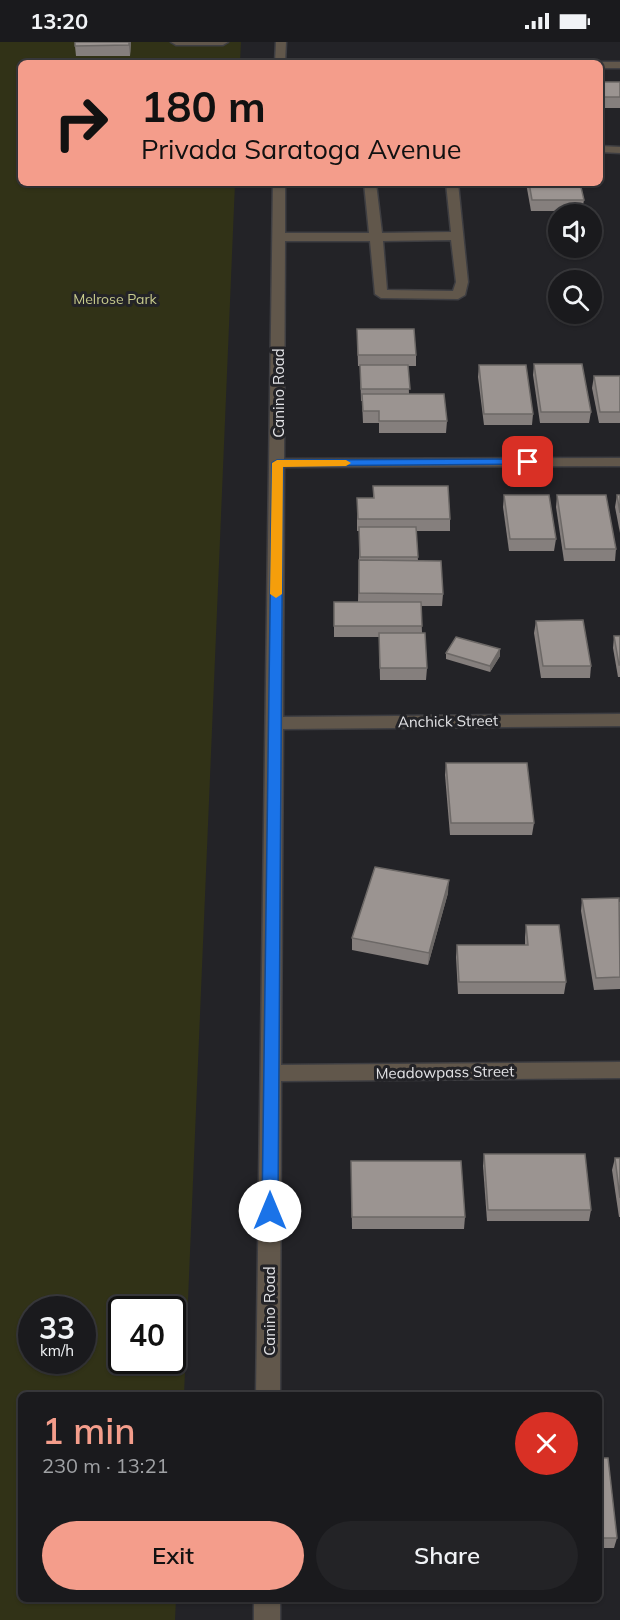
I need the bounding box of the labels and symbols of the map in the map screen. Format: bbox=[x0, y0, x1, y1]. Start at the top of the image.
park label: Melrose Park bbox=[73, 290, 158, 308]
street label: Canino Road bbox=[269, 348, 288, 438]
pin bbox=[502, 436, 553, 487]
street label: Anchick Street bbox=[398, 711, 498, 731]
street label: Meadowpass Street bbox=[375, 1061, 515, 1083]
position arrow bbox=[238, 1179, 302, 1243]
street label: Canino Road bbox=[260, 1266, 279, 1356]
speed limit sign: 40 bbox=[108, 1296, 186, 1374]

